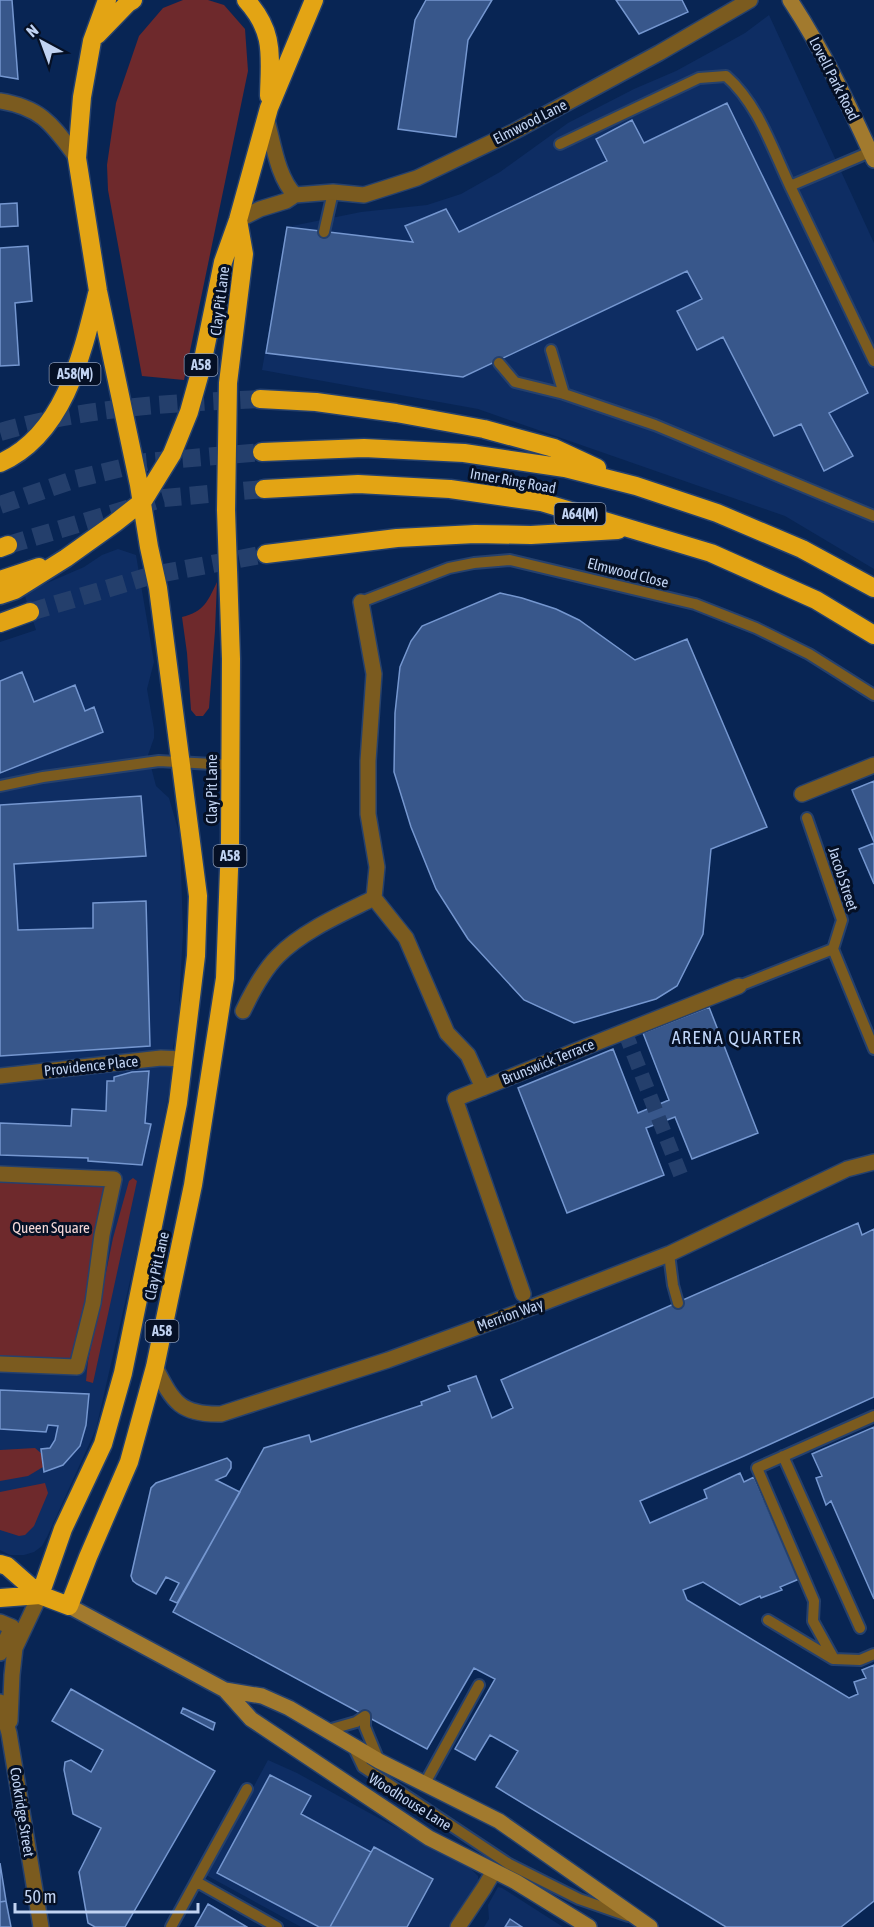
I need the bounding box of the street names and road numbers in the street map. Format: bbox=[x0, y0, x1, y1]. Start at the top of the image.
street label: Lovell Park Road bbox=[806, 34, 863, 123]
street label: Elmwood Lane bbox=[490, 96, 569, 147]
street label: Clay Pit Lane bbox=[207, 265, 232, 337]
road number: A58 bbox=[184, 354, 218, 376]
road number: A58(M) bbox=[50, 363, 100, 385]
street label: Inner Ring Road bbox=[469, 465, 557, 496]
road number: A64(M) bbox=[554, 503, 606, 525]
street label: Elmwood Close bbox=[586, 554, 671, 591]
street label: Clay Pit Lane bbox=[203, 754, 220, 824]
road number: A58 bbox=[214, 845, 246, 867]
street label: Jacob Street bbox=[825, 845, 862, 913]
street label: Brunswick Terrace bbox=[499, 1035, 597, 1088]
street label: Providence Place bbox=[43, 1052, 139, 1079]
street label: Clay Pit Lane bbox=[141, 1230, 172, 1302]
street label: Merrion Way bbox=[474, 1295, 545, 1334]
road number: A58 bbox=[146, 1320, 178, 1342]
street label: Cookridge Street bbox=[7, 1766, 38, 1858]
street label: Woodhouse Lane bbox=[366, 1769, 455, 1834]

